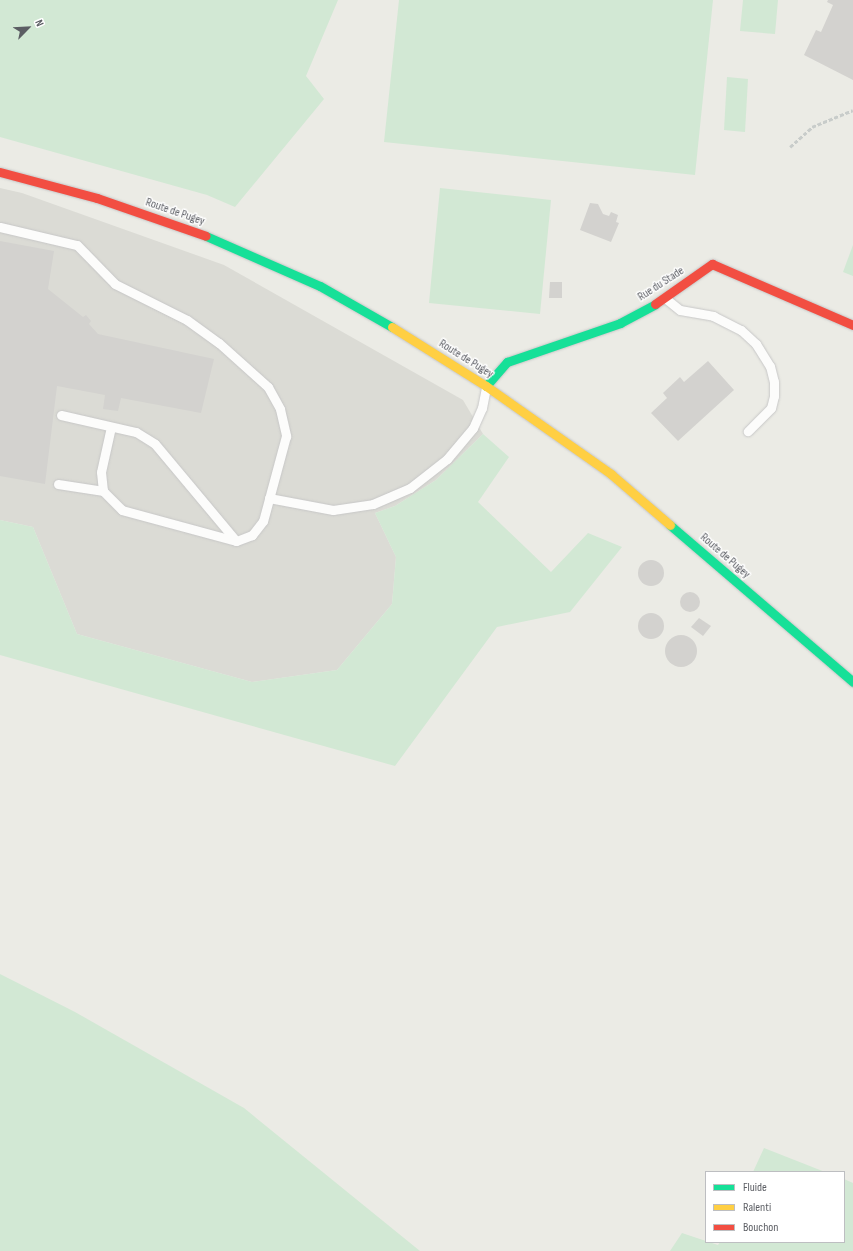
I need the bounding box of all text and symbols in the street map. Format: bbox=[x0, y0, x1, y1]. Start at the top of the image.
north arrow bbox=[8, 8, 48, 48]
text: N bbox=[32, 18, 47, 28]
street label: Route de Pugey bbox=[144, 195, 206, 229]
street label: Rue du Stade bbox=[635, 264, 687, 304]
street label: Route de Pugey bbox=[436, 337, 496, 381]
street label: Route de Pugey bbox=[697, 530, 753, 582]
legend bbox=[705, 1171, 845, 1243]
text: Fluide bbox=[743, 1180, 767, 1195]
text: Ralenti bbox=[743, 1200, 771, 1215]
text: Bouchon bbox=[743, 1220, 778, 1235]

